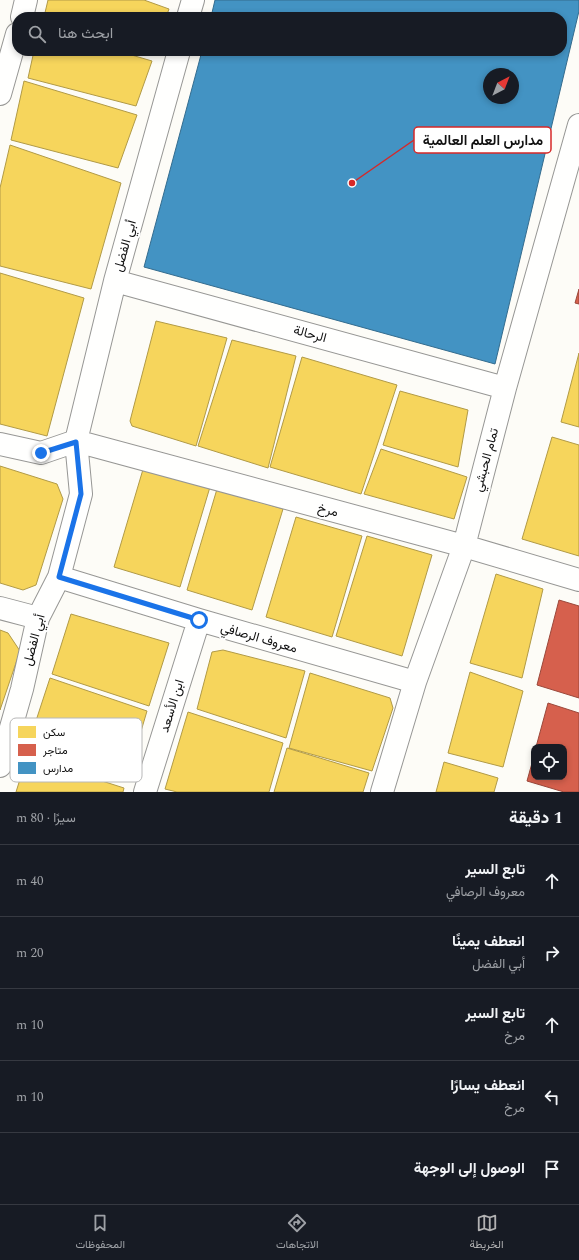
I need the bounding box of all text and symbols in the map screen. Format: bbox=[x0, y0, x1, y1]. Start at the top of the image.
search box bbox=[12, 12, 567, 56]
text: ابحث هنا bbox=[58, 22, 113, 45]
icon: search bbox=[26, 23, 48, 45]
north arrow bbox=[483, 68, 519, 104]
callout: مدارس العلم العالمية bbox=[414, 127, 551, 153]
text: مدارس العلم العالمية bbox=[423, 130, 544, 151]
street label: أبي الفضل bbox=[108, 218, 142, 274]
street label: الرحالة bbox=[291, 320, 329, 348]
street label: تمام الحبشي bbox=[468, 426, 504, 494]
route end bbox=[32, 444, 50, 462]
street label: مرخ bbox=[315, 498, 341, 522]
route start bbox=[190, 611, 208, 629]
street label: أبي الفضل bbox=[18, 612, 50, 668]
street label: معروف الرصافي bbox=[218, 618, 300, 659]
street label: ابن الأسعد bbox=[154, 677, 190, 735]
legend bbox=[10, 718, 142, 782]
text: سكن bbox=[43, 724, 66, 741]
text: متاجر bbox=[42, 742, 68, 759]
map controls bbox=[531, 744, 567, 780]
button: locate bbox=[531, 744, 567, 780]
text: مدارس bbox=[43, 760, 73, 777]
text: 1 دقيقة bbox=[509, 805, 563, 831]
text: سيرًا · 80 m bbox=[16, 808, 76, 828]
text: تابع السير bbox=[465, 858, 525, 881]
icon: ahead bbox=[541, 870, 563, 892]
text: 40 m bbox=[16, 871, 43, 891]
text: معروف الرصافي bbox=[446, 882, 525, 902]
text: انعطف يمينًا bbox=[452, 930, 525, 953]
icon: right bbox=[541, 942, 563, 964]
text: 20 m bbox=[16, 943, 43, 963]
text: أبي الفضل bbox=[472, 954, 525, 974]
text: تابع السير bbox=[465, 1002, 525, 1025]
icon: ahead bbox=[541, 1014, 563, 1036]
text: 10 m bbox=[16, 1015, 43, 1035]
text: مرخ bbox=[504, 1026, 525, 1046]
text: انعطف يسارًا bbox=[450, 1074, 525, 1097]
icon: left bbox=[541, 1086, 563, 1108]
text: 10 m bbox=[16, 1087, 43, 1107]
text: مرخ bbox=[504, 1098, 525, 1118]
text: الوصول إلى الوجهة bbox=[414, 1157, 525, 1180]
icon: arrive bbox=[541, 1158, 563, 1180]
tab: المحفوظات bbox=[75, 1212, 125, 1254]
tab: الاتجاهات bbox=[276, 1212, 319, 1254]
tab: الخريطة bbox=[470, 1212, 504, 1254]

